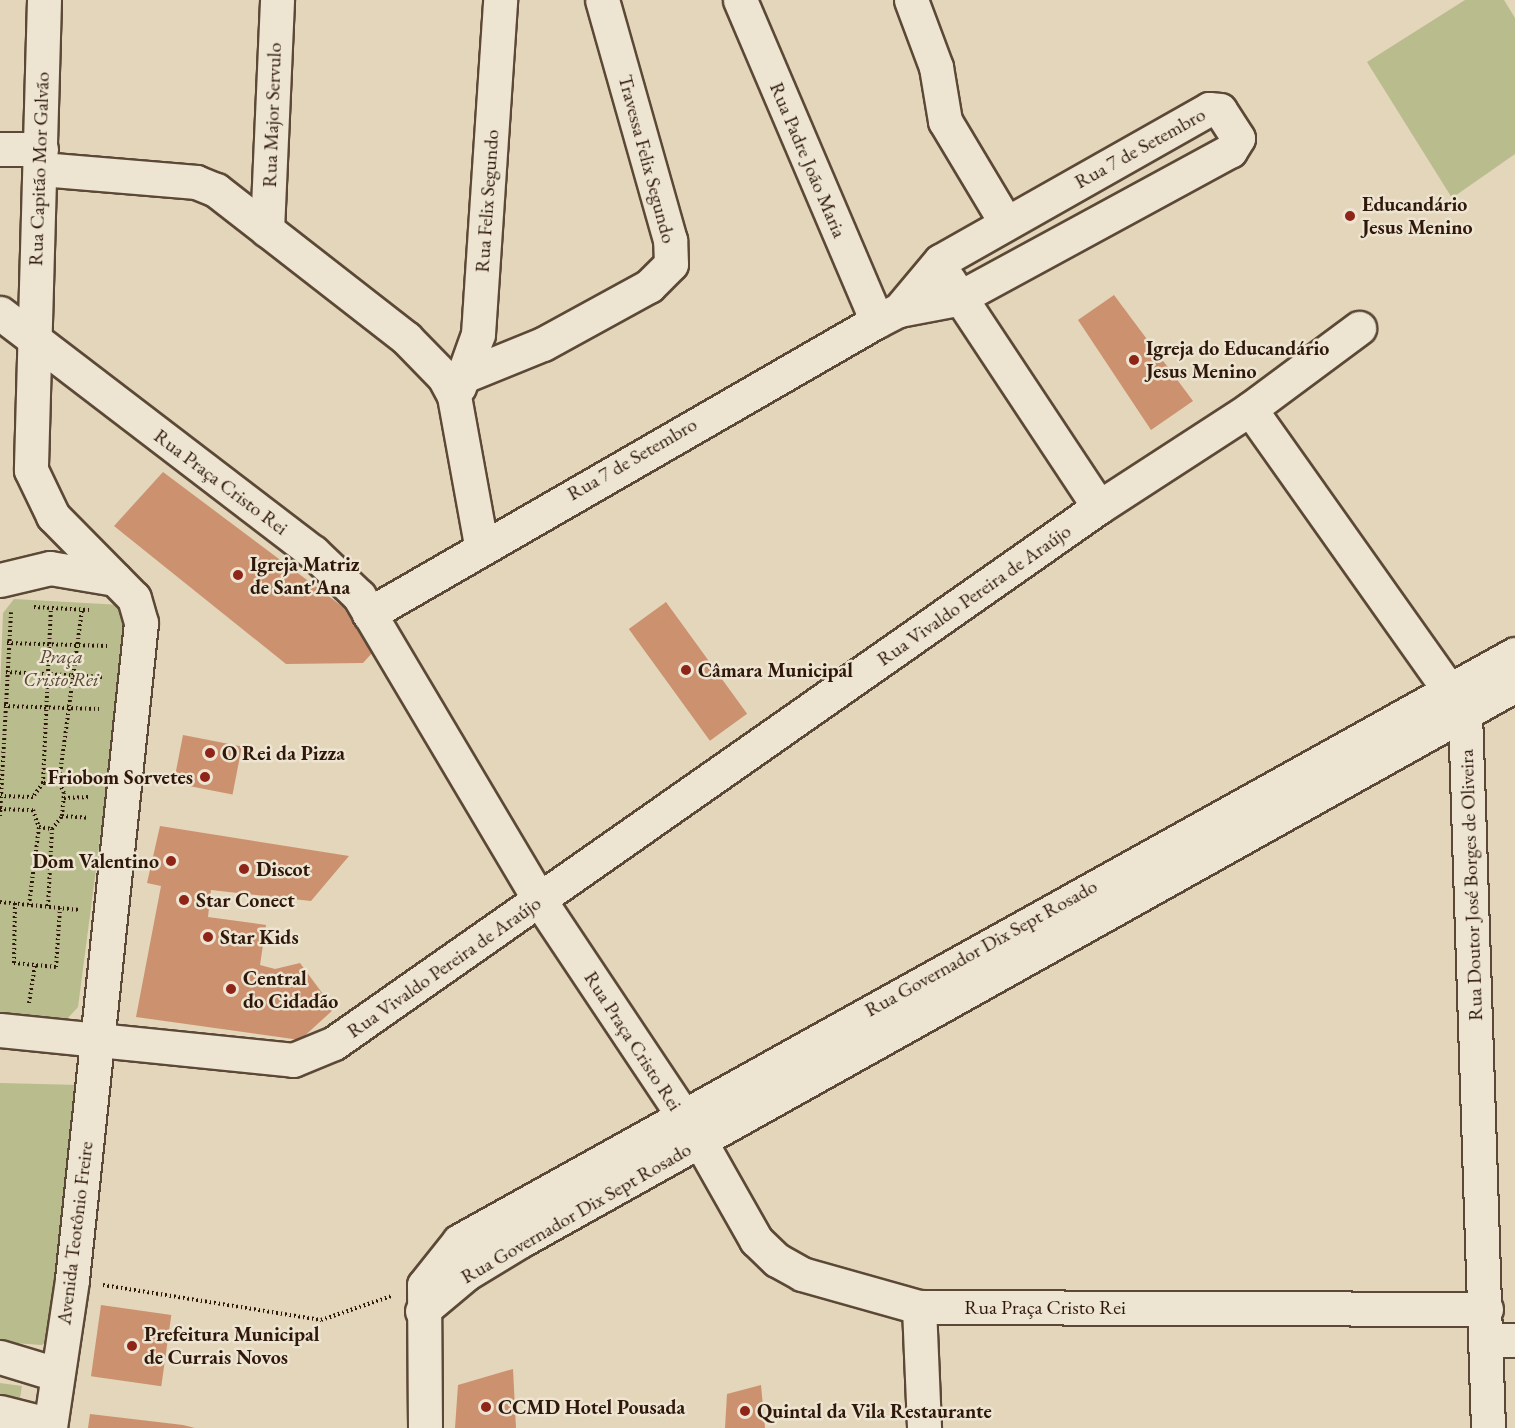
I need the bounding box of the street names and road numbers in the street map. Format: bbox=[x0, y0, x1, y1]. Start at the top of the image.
street label: Rua Major Servulo bbox=[257, 42, 287, 188]
street label: Rua Capitão Mor Galvão bbox=[24, 71, 54, 267]
street label: Travessa Felix Segundo bbox=[613, 72, 681, 246]
street label: Rua Padre João Maria bbox=[764, 79, 852, 241]
street label: Rua 7 de Setembro bbox=[1070, 102, 1210, 194]
street label: Rua Felix Segundo bbox=[470, 129, 504, 273]
street label: Rua 7 de Setembro bbox=[563, 412, 701, 506]
street label: Rua Praça Cristo Rei bbox=[149, 424, 293, 540]
street label: Rua Vivaldo Pereira de Araújo bbox=[872, 519, 1076, 671]
street label: Rua Doutor José Borges de Oliveira bbox=[1454, 749, 1488, 1021]
street label: Rua Governador Dix Sept Rosado bbox=[861, 874, 1101, 1022]
street label: Rua Vivaldo Pereira de Araújo bbox=[342, 891, 546, 1043]
street label: Rua Praça Cristo Rei bbox=[579, 967, 687, 1115]
street label: Rua Governador Dix Sept Rosado bbox=[457, 1137, 695, 1289]
street label: Avenida Teotônio Freire bbox=[52, 1140, 98, 1326]
street label: Rua Praça Cristo Rei bbox=[964, 1295, 1126, 1319]

